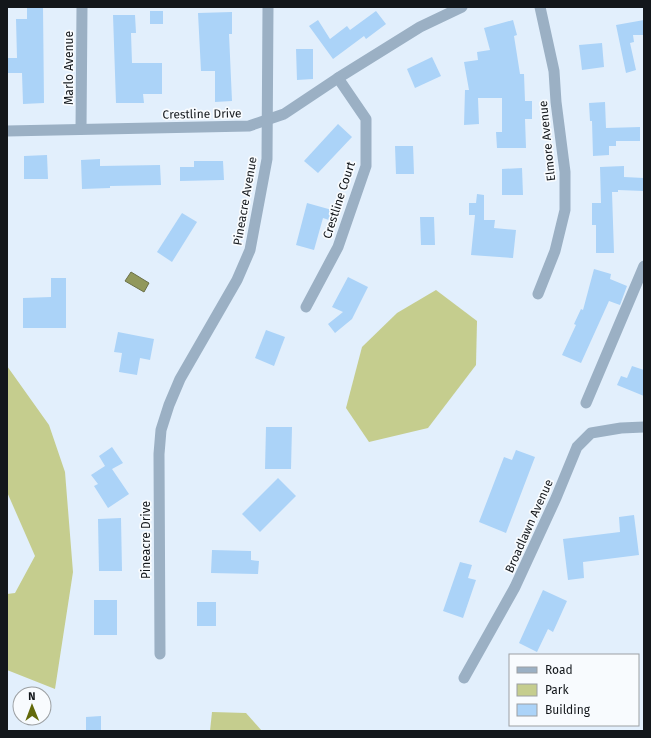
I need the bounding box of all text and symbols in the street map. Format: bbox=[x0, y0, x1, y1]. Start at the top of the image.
street label: Marlo Avenue bbox=[62, 31, 76, 105]
street label: Elmore Avenue bbox=[536, 100, 558, 182]
street label: Crestline Drive bbox=[162, 106, 242, 122]
street label: Pineacre Avenue bbox=[230, 156, 260, 246]
street label: Crestline Court bbox=[320, 159, 358, 240]
street label: Broadlawn Avenue bbox=[502, 477, 556, 575]
street label: Pineacre Drive bbox=[139, 501, 153, 579]
legend bbox=[509, 654, 639, 726]
text: Road bbox=[545, 663, 573, 677]
text: Park bbox=[545, 683, 569, 697]
north arrow bbox=[12, 686, 52, 726]
text: N bbox=[28, 690, 36, 703]
text: Building bbox=[545, 703, 591, 717]

